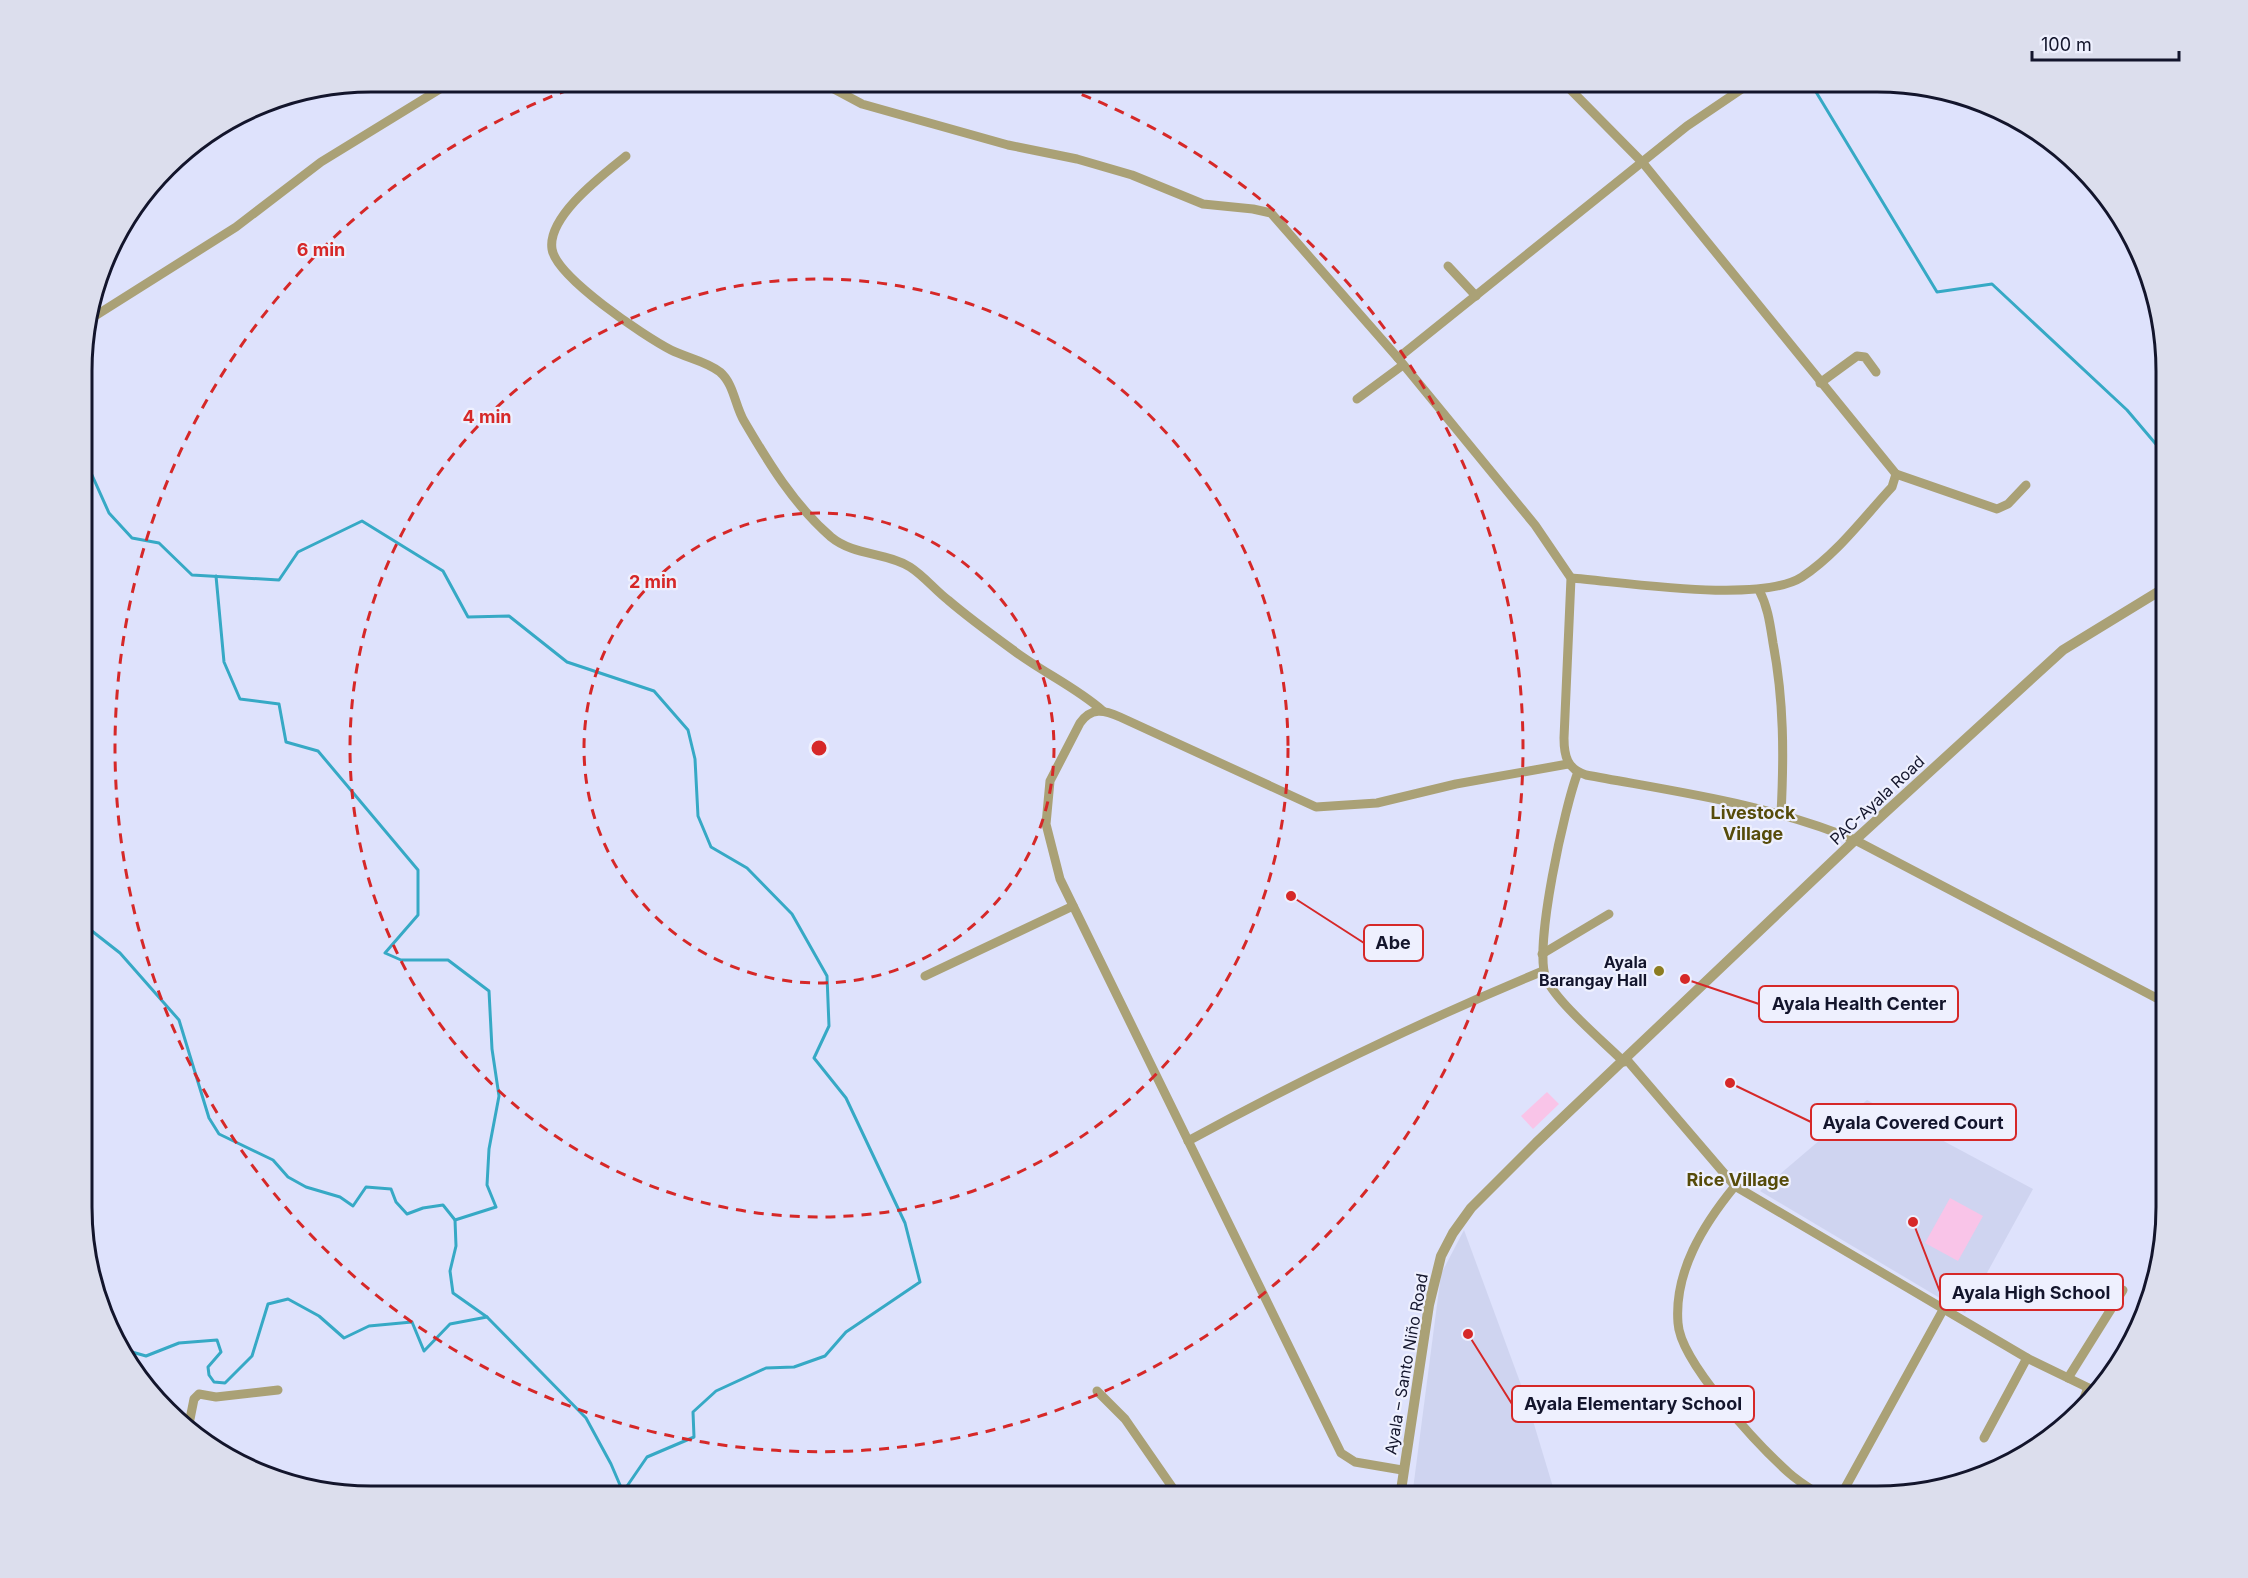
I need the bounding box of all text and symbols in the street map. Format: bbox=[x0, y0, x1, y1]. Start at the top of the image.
scale bar bbox=[2032, 24, 2179, 62]
text: 100 m bbox=[2041, 34, 2092, 55]
text: 6 min bbox=[297, 239, 345, 260]
text: 4 min bbox=[463, 406, 511, 427]
text: 2 min bbox=[629, 571, 677, 592]
centre of rings bbox=[809, 738, 829, 758]
street label: PAC-Ayala Road bbox=[1826, 751, 1928, 849]
district label: Livestock Village bbox=[1711, 802, 1796, 844]
callout: Abe bbox=[1364, 925, 1423, 961]
text: Abe bbox=[1375, 932, 1411, 953]
place label: Ayala Barangay Hall bbox=[1539, 952, 1647, 990]
marker: Ayala Barangay Hall bbox=[1652, 964, 1666, 978]
callout: Ayala Health Center bbox=[1759, 986, 1958, 1022]
text: Ayala Health Center bbox=[1772, 993, 1946, 1014]
callout: Ayala Covered Court bbox=[1811, 1104, 2016, 1140]
text: Ayala Covered Court bbox=[1822, 1112, 2004, 1133]
district label: Rice Village bbox=[1687, 1169, 1790, 1190]
street label: Ayala – Santo Niño Road bbox=[1380, 1272, 1432, 1456]
callout: Ayala High School bbox=[1940, 1274, 2123, 1310]
text: Ayala High School bbox=[1952, 1282, 2110, 1303]
callout: Ayala Elementary School bbox=[1512, 1386, 1754, 1422]
text: Ayala Elementary School bbox=[1524, 1393, 1742, 1414]

